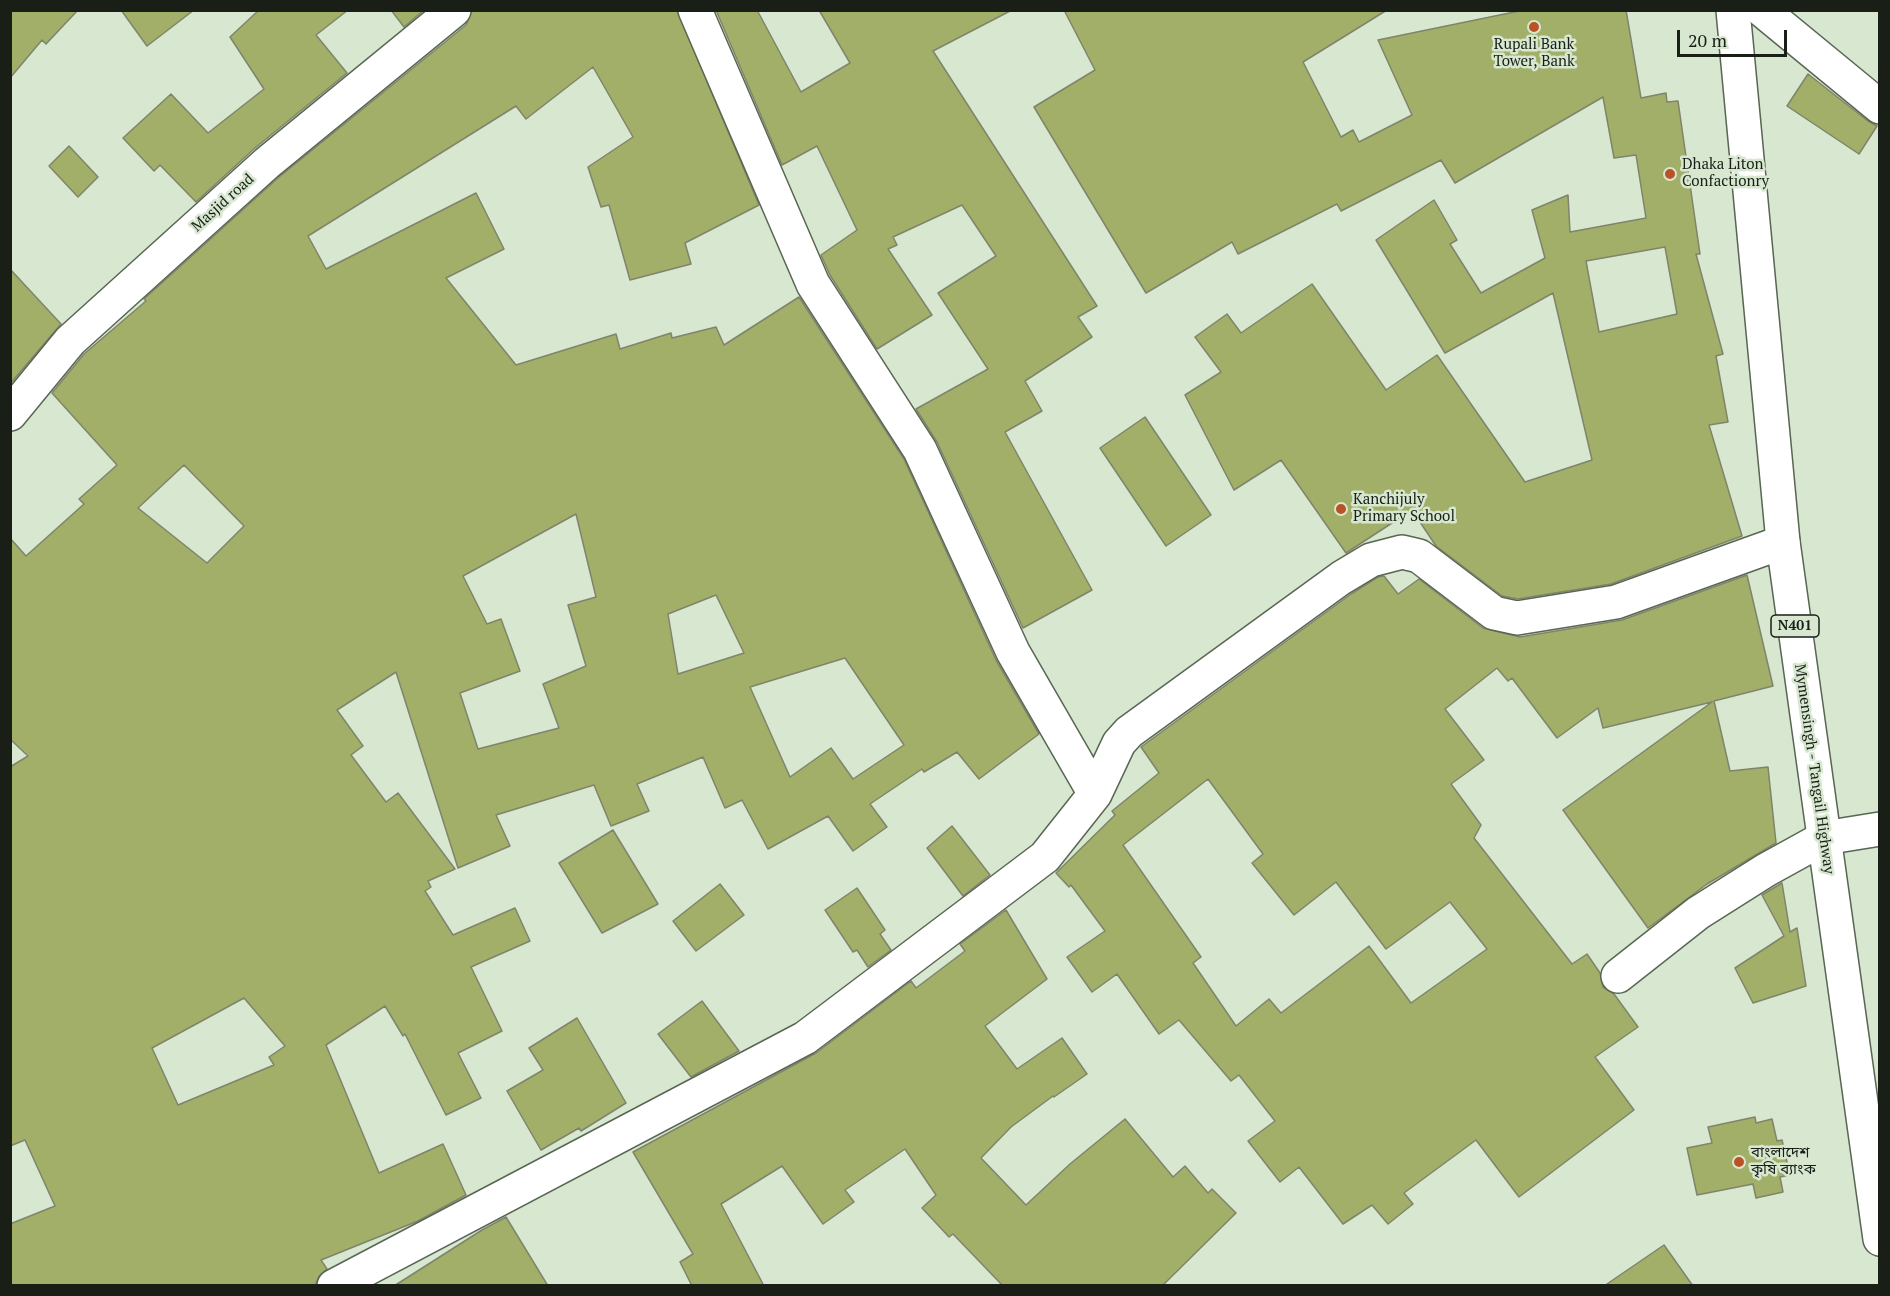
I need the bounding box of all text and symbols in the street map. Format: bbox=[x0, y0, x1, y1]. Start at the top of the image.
scale bar bbox=[1680, 18, 1790, 56]
marker: Rupali Bank Tower, Bank bbox=[1527, 20, 1541, 34]
text: 20 m bbox=[1688, 28, 1727, 52]
place label: Rupali Bank Tower, Bank bbox=[1493, 36, 1575, 71]
place label: Dhaka Liton Confactionry bbox=[1682, 156, 1769, 191]
marker: Dhaka Liton Confactionry bbox=[1663, 167, 1677, 181]
street label: Masjid road bbox=[188, 170, 258, 236]
place label: Kanchijuly Primary School bbox=[1353, 491, 1455, 526]
marker: Kanchijuly Primary School bbox=[1334, 502, 1348, 516]
road number: N401 bbox=[1771, 615, 1819, 637]
street label: Mymensingh - Tangail Highway bbox=[1790, 663, 1838, 875]
place label: বাংলাদেশ কৃষি ব্যাংক bbox=[1751, 1144, 1816, 1179]
marker: বাংলাদেশ কৃষি ব্যাংক bbox=[1732, 1155, 1746, 1169]

